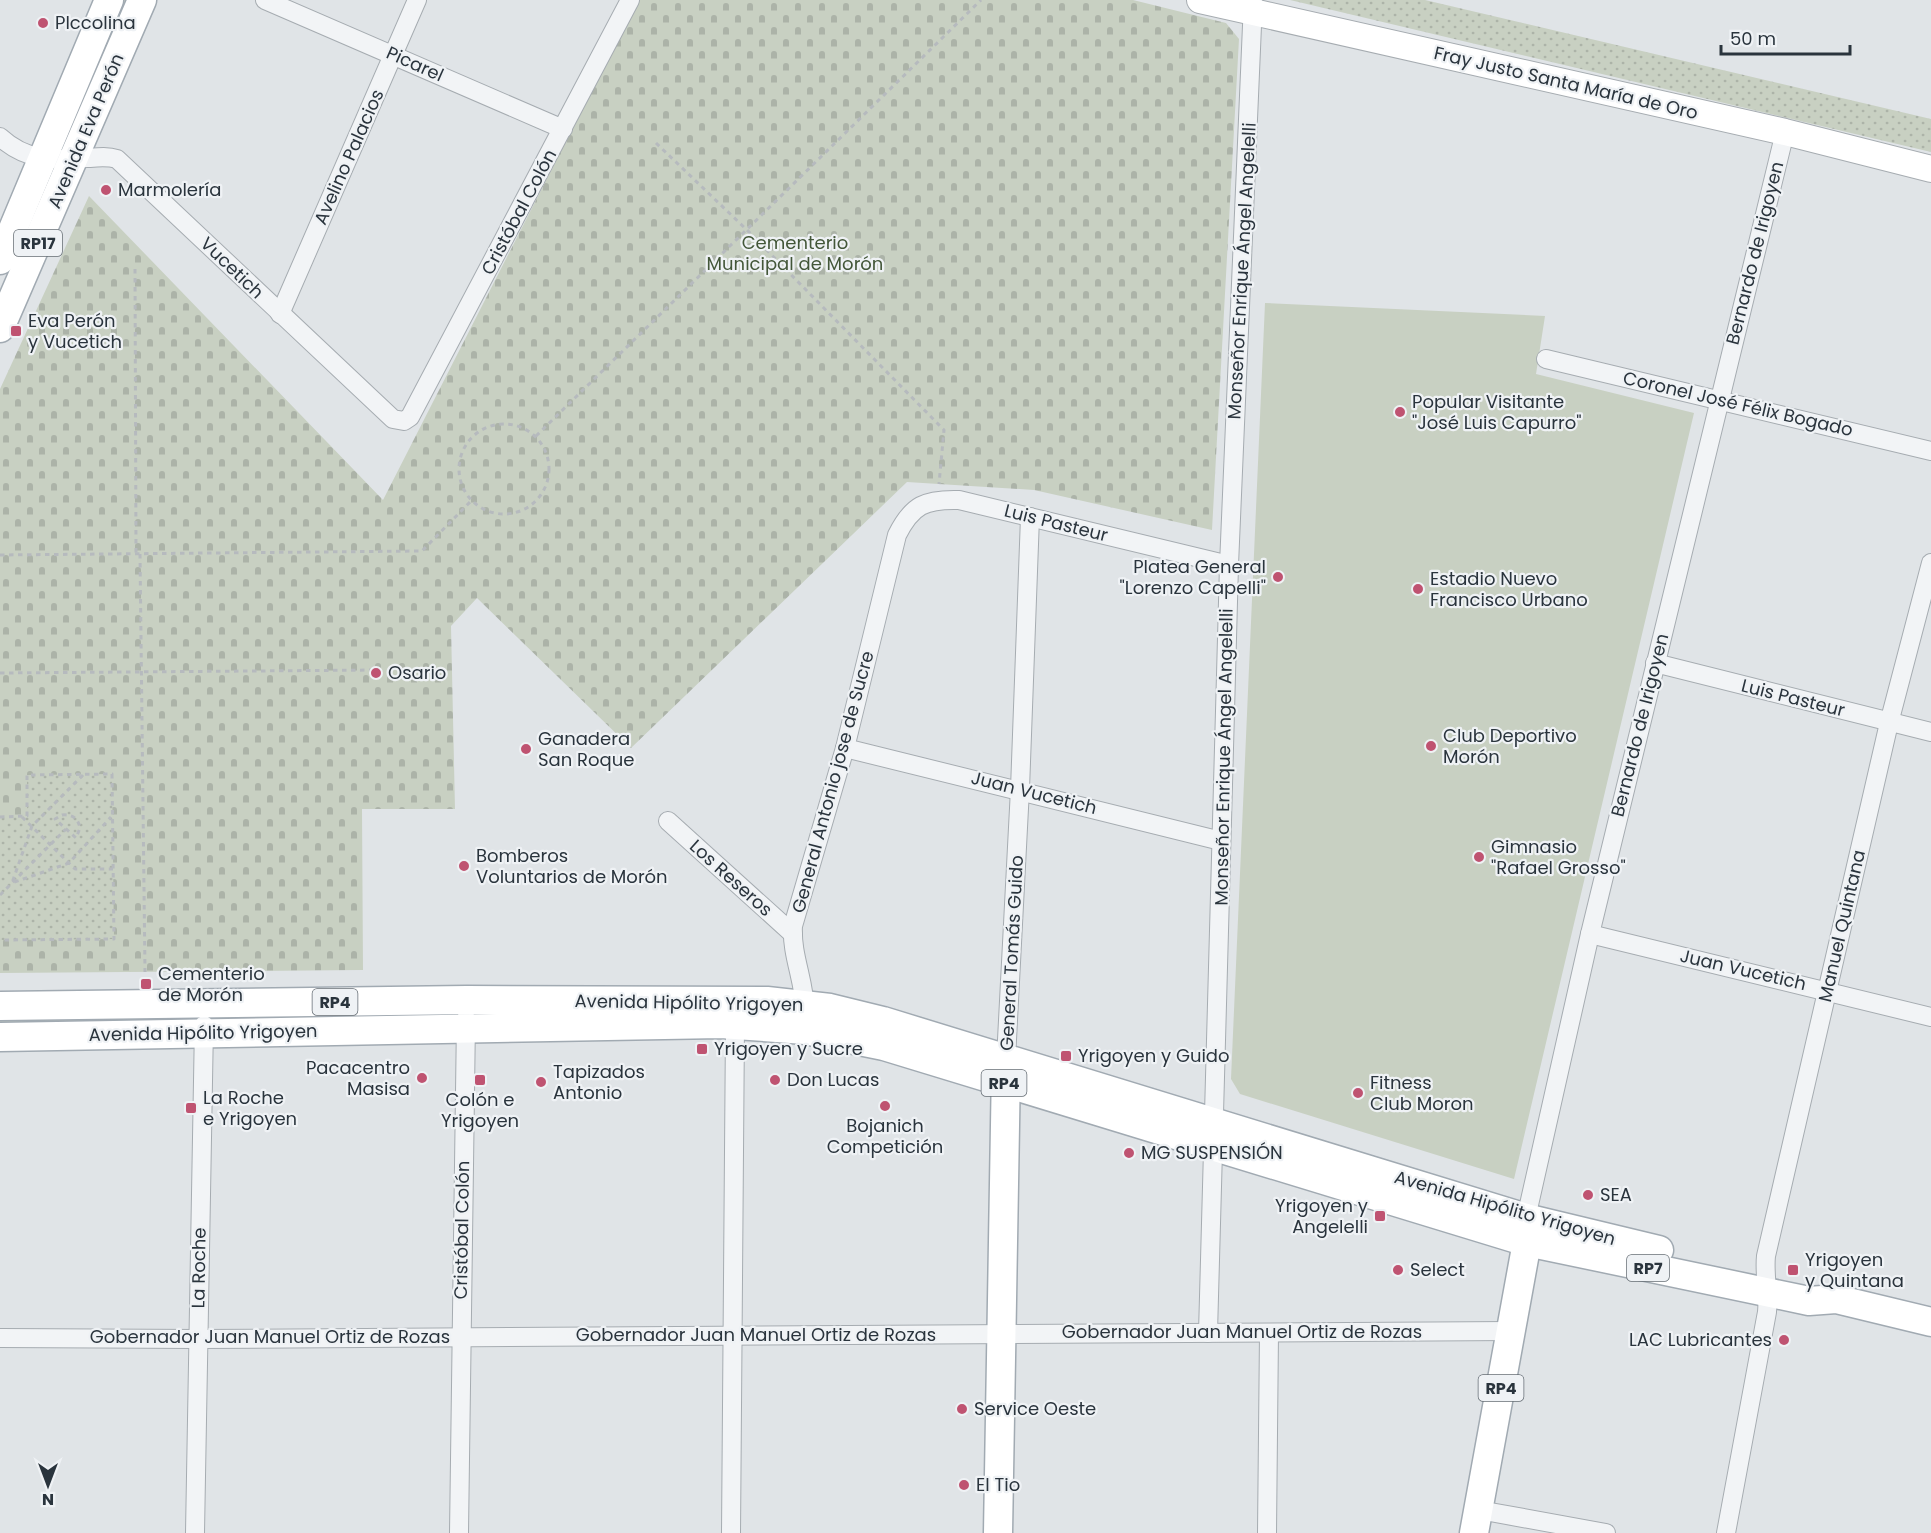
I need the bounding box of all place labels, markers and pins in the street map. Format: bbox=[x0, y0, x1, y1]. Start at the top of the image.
place label: PIccolina bbox=[55, 10, 136, 35]
marker: PIccolina bbox=[36, 16, 50, 30]
place label: Marmolería bbox=[118, 177, 221, 202]
marker: Marmolería bbox=[99, 183, 113, 197]
place label: Eva Perón y Vucetich bbox=[28, 308, 122, 354]
marker: Eva Perón y Vucetich bbox=[9, 324, 23, 338]
place label: Popular Visitante "José Luis Capurro" bbox=[1412, 389, 1582, 435]
marker: Popular Visitante "José Luis Capurro" bbox=[1393, 405, 1407, 419]
place label: Platea General "Lorenzo Capelli" bbox=[1120, 554, 1266, 600]
place label: Estadio Nuevo Francisco Urbano bbox=[1430, 566, 1588, 612]
marker: Platea General "Lorenzo Capelli" bbox=[1271, 570, 1285, 584]
marker: Estadio Nuevo Francisco Urbano bbox=[1411, 582, 1425, 596]
place label: Osario bbox=[388, 660, 446, 685]
marker: Osario bbox=[369, 666, 383, 680]
place label: Club Deportivo Morón bbox=[1443, 723, 1577, 769]
place label: Ganadera San Roque bbox=[538, 726, 634, 772]
marker: Club Deportivo Morón bbox=[1424, 739, 1438, 753]
marker: Ganadera San Roque bbox=[519, 742, 533, 756]
place label: Gimnasio "Rafael Grosso" bbox=[1491, 834, 1626, 880]
place label: Bomberos Voluntarios de Morón bbox=[476, 843, 668, 889]
marker: Gimnasio "Rafael Grosso" bbox=[1472, 850, 1486, 864]
marker: Bomberos Voluntarios de Morón bbox=[457, 859, 471, 873]
place label: Cementerio de Morón bbox=[158, 961, 265, 1007]
marker: Cementerio de Morón bbox=[139, 977, 153, 991]
place label: Yrigoyen y Sucre bbox=[714, 1036, 863, 1061]
marker: Yrigoyen y Sucre bbox=[695, 1042, 709, 1056]
place label: Yrigoyen y Guido bbox=[1078, 1043, 1230, 1068]
marker: Yrigoyen y Guido bbox=[1059, 1049, 1073, 1063]
place label: Pacacentro Masisa bbox=[306, 1055, 410, 1101]
place label: Tapizados Antonio bbox=[553, 1059, 645, 1105]
place label: Don Lucas bbox=[787, 1067, 879, 1092]
place label: Fitness Club Moron bbox=[1370, 1070, 1474, 1116]
marker: Pacacentro Masisa bbox=[415, 1071, 429, 1085]
marker: Colón e Yrigoyen bbox=[473, 1073, 487, 1087]
marker: Don Lucas bbox=[768, 1073, 782, 1087]
marker: Tapizados Antonio bbox=[534, 1075, 548, 1089]
place label: La Roche e Yrigoyen bbox=[203, 1085, 297, 1131]
marker: Fitness Club Moron bbox=[1351, 1086, 1365, 1100]
place label: Colón e Yrigoyen bbox=[441, 1087, 519, 1133]
marker: Bojanich Competición bbox=[878, 1099, 892, 1113]
marker: La Roche e Yrigoyen bbox=[184, 1101, 198, 1115]
place label: Bojanich Competición bbox=[827, 1113, 943, 1159]
place label: MG SUSPENSIÓN bbox=[1141, 1140, 1283, 1165]
marker: MG SUSPENSIÓN bbox=[1122, 1146, 1136, 1160]
place label: SEA bbox=[1600, 1182, 1632, 1207]
marker: SEA bbox=[1581, 1188, 1595, 1202]
place label: Yrigoyen y Angelelli bbox=[1275, 1193, 1368, 1239]
marker: Yrigoyen y Angelelli bbox=[1373, 1209, 1387, 1223]
place label: Yrigoyen y Quintana bbox=[1805, 1247, 1904, 1293]
place label: Select bbox=[1410, 1257, 1465, 1282]
marker: Select bbox=[1391, 1263, 1405, 1277]
marker: Yrigoyen y Quintana bbox=[1786, 1263, 1800, 1277]
place label: LAC Lubricantes bbox=[1629, 1327, 1772, 1352]
marker: LAC Lubricantes bbox=[1777, 1333, 1791, 1347]
place label: Service Oeste bbox=[974, 1396, 1096, 1421]
marker: Service Oeste bbox=[955, 1402, 969, 1416]
place label: El Tio bbox=[976, 1472, 1020, 1497]
marker: El Tio bbox=[957, 1478, 971, 1492]

